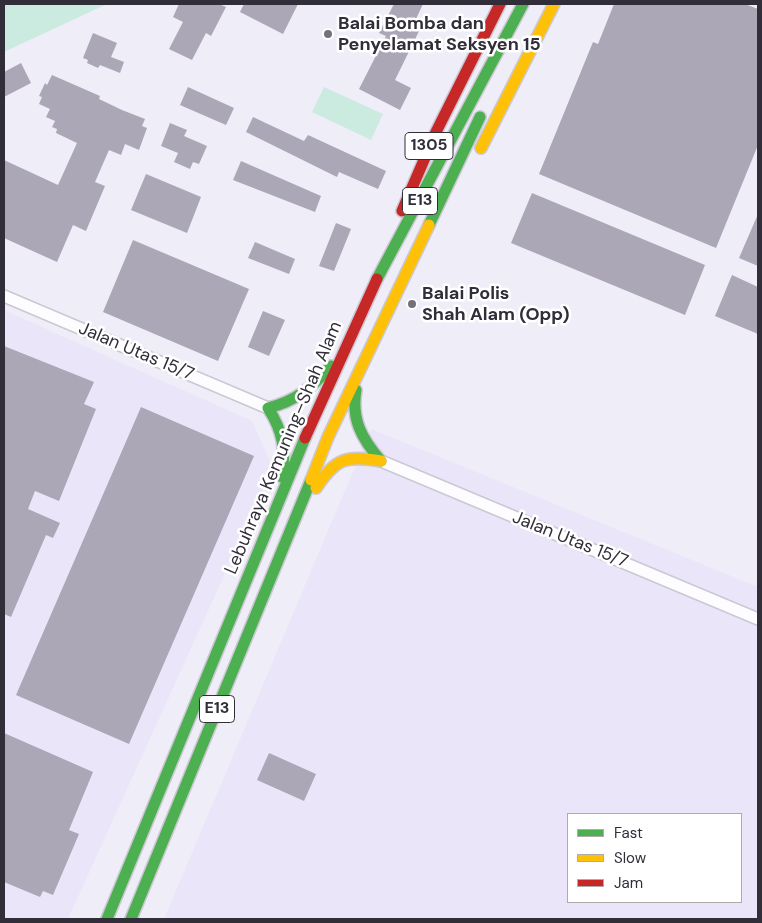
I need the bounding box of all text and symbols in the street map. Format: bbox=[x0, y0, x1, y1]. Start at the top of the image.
place label: Balai Bomba dan Penyelamat Seksyen 15 bbox=[338, 13, 541, 56]
marker: Balai Bomba dan Penyelamat Seksyen 15 bbox=[322, 28, 334, 40]
road number: 1305 bbox=[405, 132, 453, 160]
road number: E13 bbox=[402, 188, 438, 215]
place label: Balai Polis Shah Alam (Opp) bbox=[422, 283, 570, 326]
marker: Balai Polis Shah Alam (Opp) bbox=[406, 298, 418, 310]
street label: Jalan Utas 15/7 bbox=[75, 318, 197, 386]
street label: Lebuhraya Kemuning–Shah Alam bbox=[221, 318, 347, 578]
street label: Jalan Utas 15/7 bbox=[509, 507, 631, 573]
road number: E13 bbox=[200, 696, 234, 722]
legend bbox=[567, 813, 742, 903]
text: Fast bbox=[614, 823, 643, 843]
text: Slow bbox=[614, 848, 646, 868]
text: Jam bbox=[614, 873, 643, 893]

